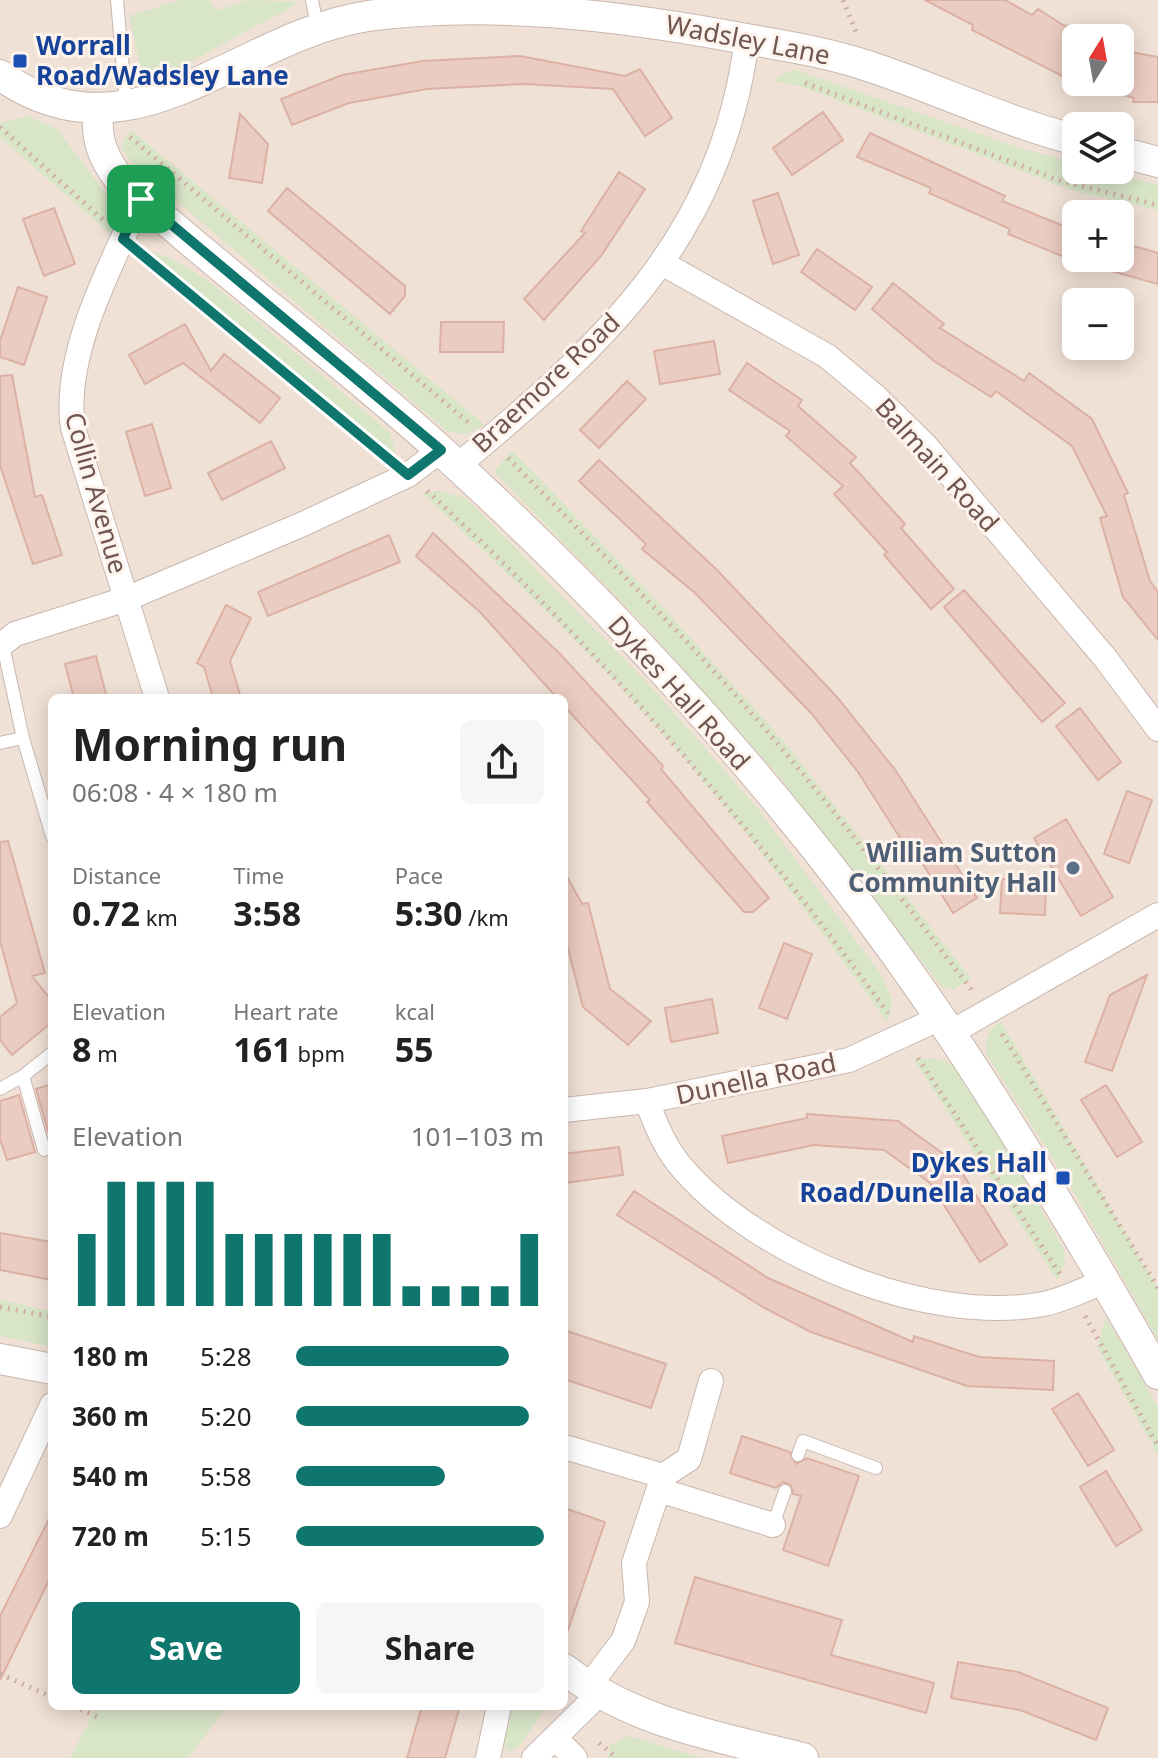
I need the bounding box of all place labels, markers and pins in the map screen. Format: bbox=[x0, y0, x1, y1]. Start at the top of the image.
place label: Worrall Road/Wadsley Lane bbox=[36, 27, 289, 93]
marker: Worrall Road/Wadsley Lane bbox=[11, 52, 29, 70]
pin bbox=[107, 165, 175, 233]
place label: William Sutton Community Hall bbox=[848, 834, 1057, 900]
marker: William Sutton Community Hall bbox=[1064, 859, 1082, 877]
place label: Dykes Hall Road/Dunella Road bbox=[799, 1144, 1047, 1210]
marker: Dykes Hall Road/Dunella Road bbox=[1054, 1169, 1072, 1187]

